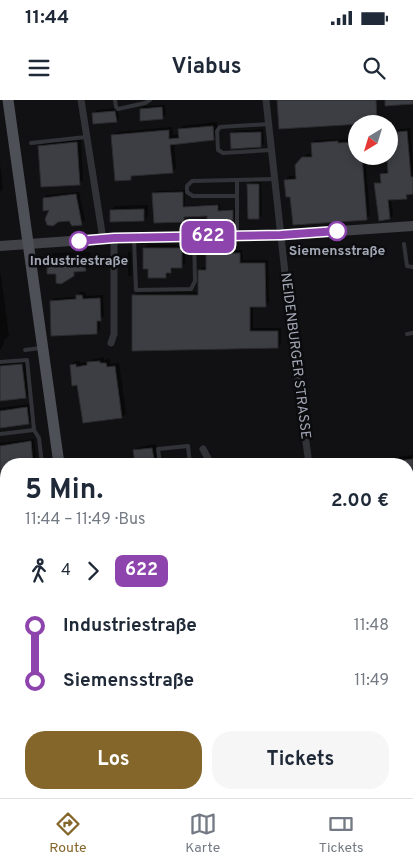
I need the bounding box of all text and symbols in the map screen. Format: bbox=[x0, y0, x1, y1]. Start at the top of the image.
text: 11:44 bbox=[25, 6, 69, 30]
icon: menu bbox=[25, 54, 53, 82]
text: Viabus bbox=[171, 54, 242, 81]
icon: search bbox=[360, 54, 388, 82]
north arrow bbox=[348, 115, 398, 165]
map controls bbox=[348, 115, 398, 165]
line badge: 622 bbox=[179, 221, 237, 253]
marker: Siemensstraße bbox=[327, 221, 347, 241]
text: 622 bbox=[191, 225, 225, 248]
marker: Industriestraße bbox=[69, 231, 89, 251]
place label: Siemensstraße bbox=[289, 243, 386, 260]
place label: Industriestraße bbox=[30, 253, 129, 270]
street label: NEIDENBURGER STRASSE bbox=[276, 272, 314, 440]
text: 5 Min. bbox=[25, 473, 103, 509]
text: 2.00 € bbox=[331, 489, 389, 513]
text: 11:44 – 11:49 · Bus bbox=[25, 510, 145, 530]
icon: walk bbox=[25, 557, 53, 585]
icon: forward bbox=[79, 557, 107, 585]
text: 622 bbox=[125, 559, 158, 582]
text: 4 bbox=[61, 561, 71, 581]
text: Industriestraße bbox=[63, 614, 197, 638]
text: 11:48 bbox=[354, 616, 389, 636]
text: Siemensstraße bbox=[63, 669, 194, 693]
text: 11:49 bbox=[354, 671, 389, 691]
button: Los bbox=[25, 731, 202, 789]
button: Tickets bbox=[212, 731, 389, 789]
tab: Route bbox=[49, 810, 87, 857]
tab: Karte bbox=[185, 810, 220, 857]
tab: Tickets bbox=[319, 810, 364, 857]

